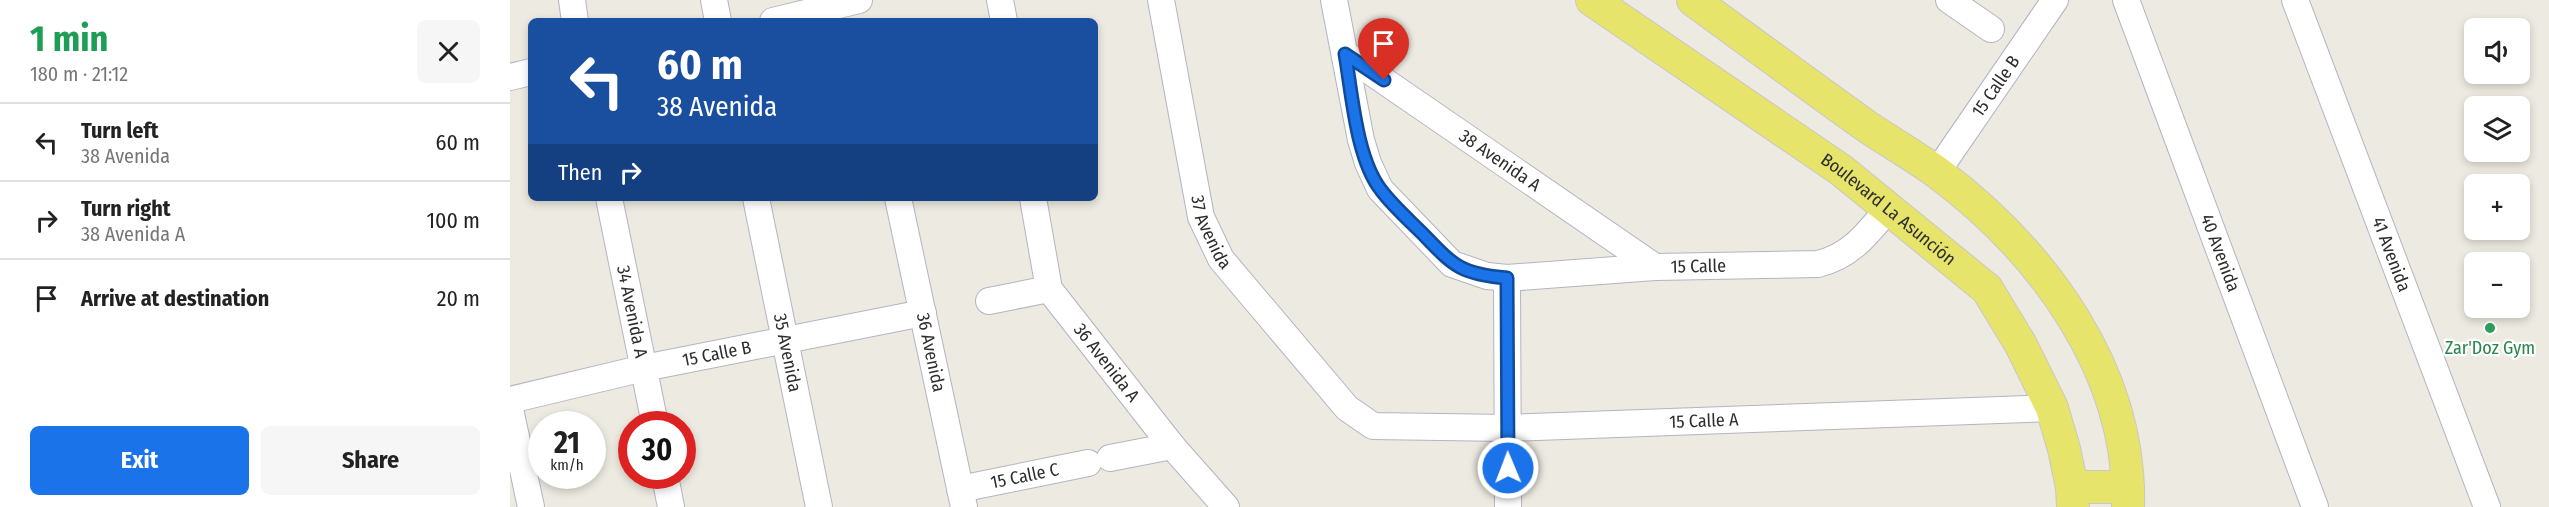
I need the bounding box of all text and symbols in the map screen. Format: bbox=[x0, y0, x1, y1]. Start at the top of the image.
text: 1 min bbox=[30, 17, 108, 61]
pin bbox=[1358, 18, 1409, 80]
map controls bbox=[2464, 18, 2530, 318]
button: sound bbox=[2464, 18, 2530, 84]
button: close bbox=[417, 20, 480, 83]
icon: arrive bbox=[1367, 27, 1400, 60]
text: 60 m bbox=[657, 40, 743, 90]
icon: left bbox=[558, 42, 636, 120]
street label: 15 Calle B bbox=[1967, 51, 2025, 121]
text: 180 m · 21:12 bbox=[30, 62, 128, 86]
text: 38 Avenida bbox=[657, 91, 777, 123]
button: layers bbox=[2464, 96, 2530, 162]
text: Turn left bbox=[81, 117, 159, 144]
street label: 38 Avenida A bbox=[1455, 125, 1545, 196]
icon: left bbox=[30, 126, 63, 159]
text: 60 m bbox=[436, 129, 480, 156]
text: 38 Avenida bbox=[81, 144, 170, 168]
street label: Boulevard La Asunción bbox=[1817, 149, 1960, 270]
icon: right bbox=[614, 156, 647, 189]
text: Then bbox=[558, 159, 602, 186]
button: + bbox=[2464, 174, 2530, 240]
street label: 37 Avenida bbox=[1186, 194, 1236, 274]
text: Turn right bbox=[81, 195, 170, 222]
icon: right bbox=[30, 204, 63, 237]
text: 100 m bbox=[426, 207, 480, 234]
street label: 40 Avenida bbox=[2196, 211, 2245, 295]
street label: 41 Avenida bbox=[2367, 214, 2415, 295]
text: 38 Avenida A bbox=[81, 222, 185, 246]
button: − bbox=[2464, 252, 2530, 318]
street label: 15 Calle bbox=[1670, 255, 1726, 278]
street label: 34 Avenida A bbox=[612, 264, 652, 360]
icon: arrive bbox=[30, 282, 63, 315]
text: Arrive at destination bbox=[81, 285, 269, 312]
text: 20 m bbox=[437, 285, 480, 312]
street label: 36 Avenida bbox=[912, 311, 950, 394]
street label: 35 Avenida bbox=[769, 312, 806, 394]
street label: 36 Avenida A bbox=[1069, 319, 1145, 407]
marker: Zar'Doz Gym bbox=[2483, 321, 2497, 335]
street label: 15 Calle B bbox=[681, 336, 753, 371]
place label: Zar'Doz Gym bbox=[2445, 337, 2535, 359]
street label: 15 Calle A bbox=[1669, 408, 1739, 433]
speed limit sign: 30 bbox=[618, 411, 696, 489]
text: 21 bbox=[554, 425, 580, 461]
button: Exit bbox=[30, 426, 249, 495]
button: Share bbox=[261, 426, 480, 495]
position arrow bbox=[1476, 436, 1540, 500]
text: km/h bbox=[550, 456, 584, 474]
street label: 15 Calle C bbox=[989, 458, 1061, 493]

